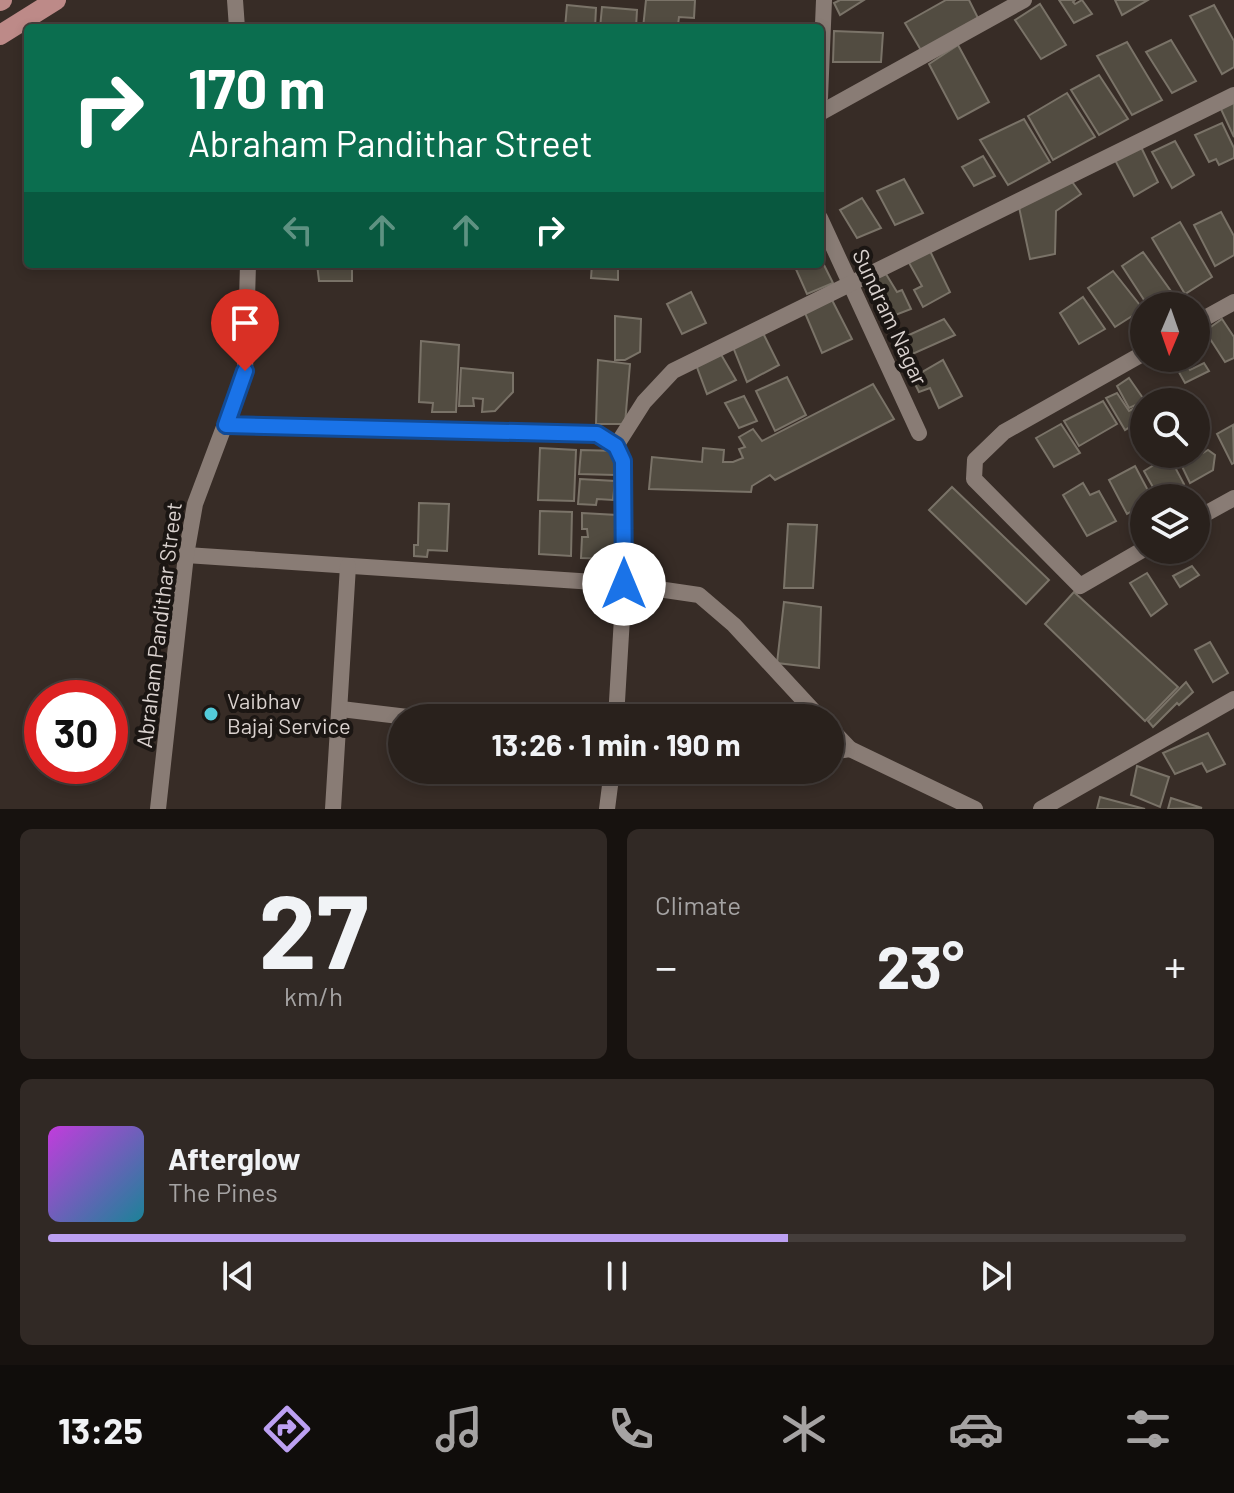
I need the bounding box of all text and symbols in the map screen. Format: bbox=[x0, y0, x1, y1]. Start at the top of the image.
text: 170 m bbox=[188, 53, 325, 120]
icon: right bbox=[56, 56, 160, 160]
text: Abraham Pandithar Street bbox=[188, 121, 593, 164]
icon: left bbox=[276, 208, 320, 252]
icon: ahead bbox=[360, 208, 404, 252]
icon: ahead bbox=[444, 208, 488, 252]
icon: right bbox=[528, 208, 572, 252]
street label: Sundram Nagar bbox=[848, 244, 934, 389]
pin bbox=[211, 289, 279, 371]
north arrow bbox=[1130, 292, 1210, 372]
map controls bbox=[1130, 292, 1210, 564]
icon: arrive bbox=[223, 301, 267, 345]
button: search bbox=[1130, 388, 1210, 468]
button: layers bbox=[1130, 484, 1210, 564]
street label: Abraham Pandithar Street bbox=[130, 501, 186, 749]
position arrow bbox=[582, 542, 666, 626]
speed limit sign: 30 bbox=[24, 680, 128, 784]
place label: Vaibhav Bajaj Service bbox=[227, 687, 351, 738]
marker: Vaibhav Bajaj Service bbox=[202, 705, 220, 723]
text: 13:26 · 1 min · 190 m bbox=[491, 726, 741, 762]
text: 27 bbox=[259, 865, 368, 990]
text: Climate bbox=[655, 889, 741, 920]
text: 23° bbox=[877, 929, 964, 1001]
text: − bbox=[655, 939, 677, 992]
text: + bbox=[1164, 939, 1186, 992]
text: km/h bbox=[284, 980, 343, 1011]
text: Afterglow bbox=[168, 1140, 301, 1176]
text: The Pines bbox=[168, 1176, 278, 1207]
icon: previous bbox=[216, 1254, 260, 1298]
icon: pause bbox=[595, 1254, 639, 1298]
icon: next bbox=[974, 1254, 1018, 1298]
icon: directions bbox=[259, 1401, 315, 1457]
icon: music bbox=[431, 1401, 487, 1457]
icon: phone bbox=[603, 1401, 659, 1457]
icon: climate bbox=[776, 1401, 832, 1457]
icon: car bbox=[948, 1401, 1004, 1457]
icon: filters bbox=[1120, 1401, 1176, 1457]
text: 13:25 bbox=[58, 1408, 143, 1451]

